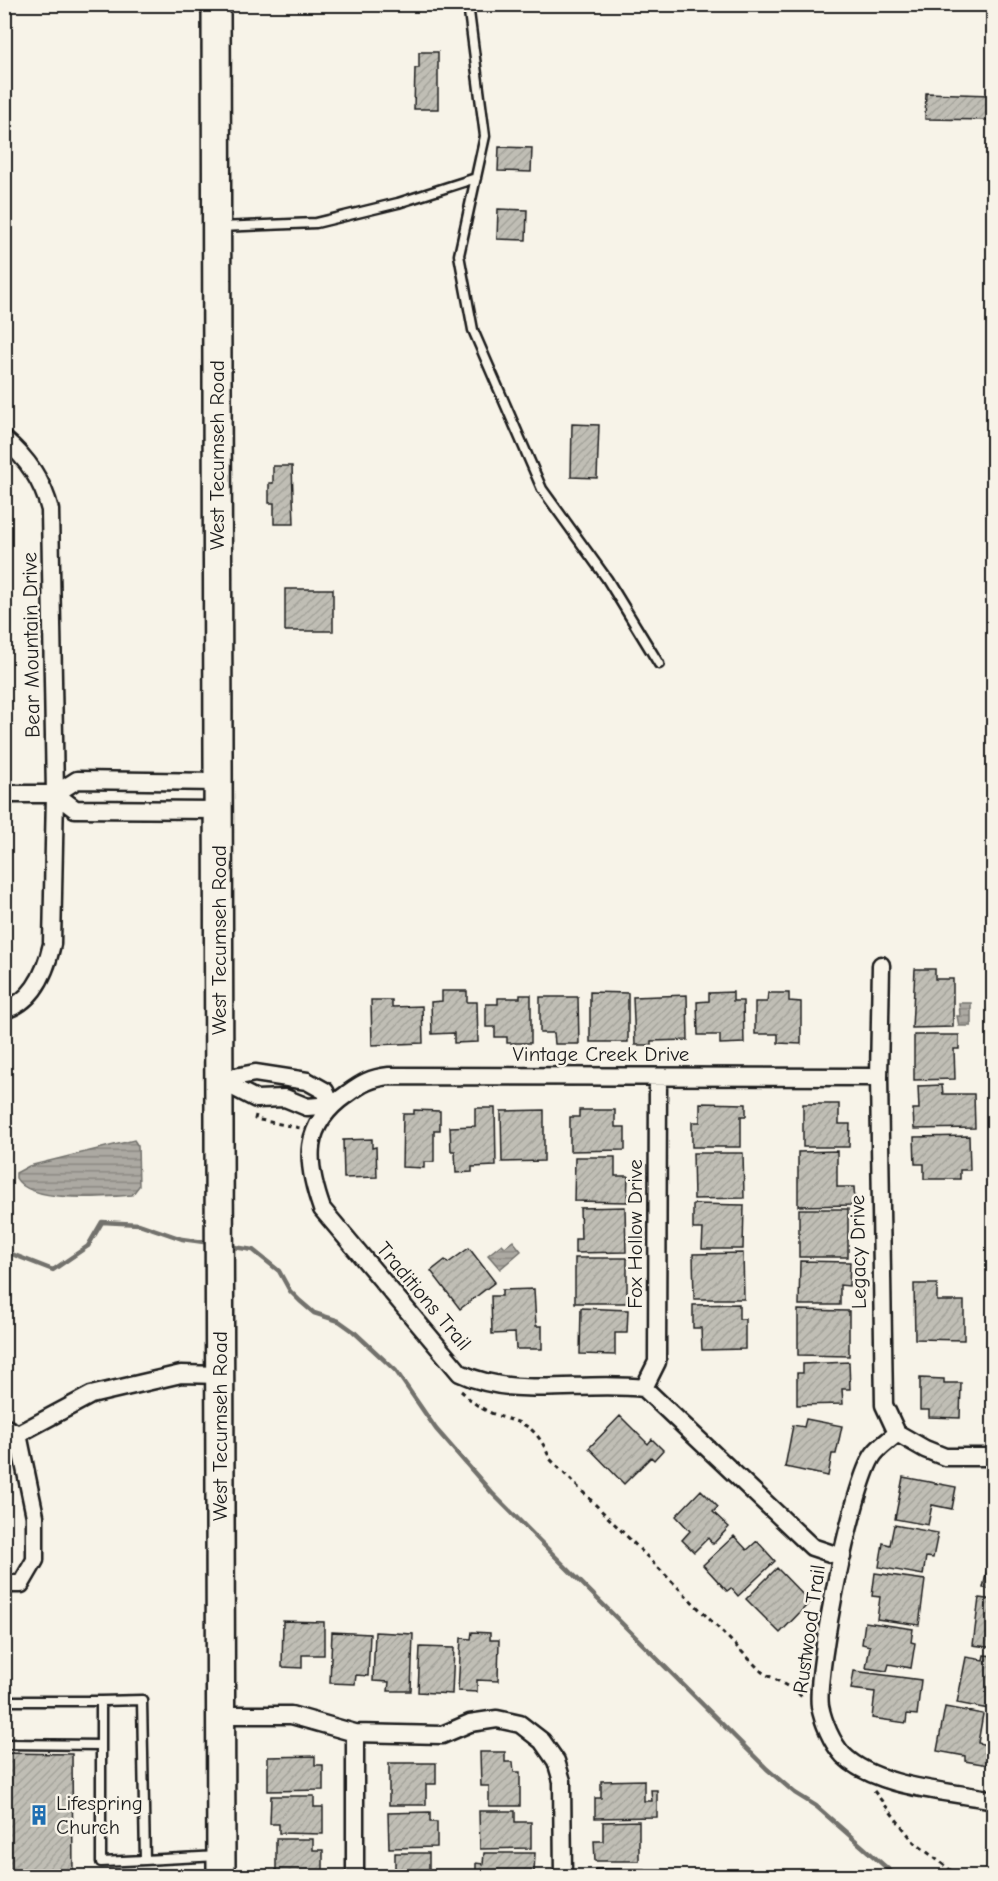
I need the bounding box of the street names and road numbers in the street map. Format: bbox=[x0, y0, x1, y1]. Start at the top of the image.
street label: West Tecumseh Road bbox=[205, 360, 229, 550]
street label: Bear Mountain Drive bbox=[17, 552, 45, 738]
street label: West Tecumseh Road bbox=[207, 845, 231, 1035]
street label: Vintage Creek Drive bbox=[513, 1042, 689, 1066]
street label: Fox Hollow Drive bbox=[623, 1159, 647, 1309]
street label: Legacy Drive bbox=[845, 1195, 871, 1309]
street label: Traditions Trail bbox=[372, 1237, 476, 1355]
street label: West Tecumseh Road bbox=[208, 1331, 232, 1521]
street label: Rustwood Trail bbox=[788, 1563, 830, 1695]

